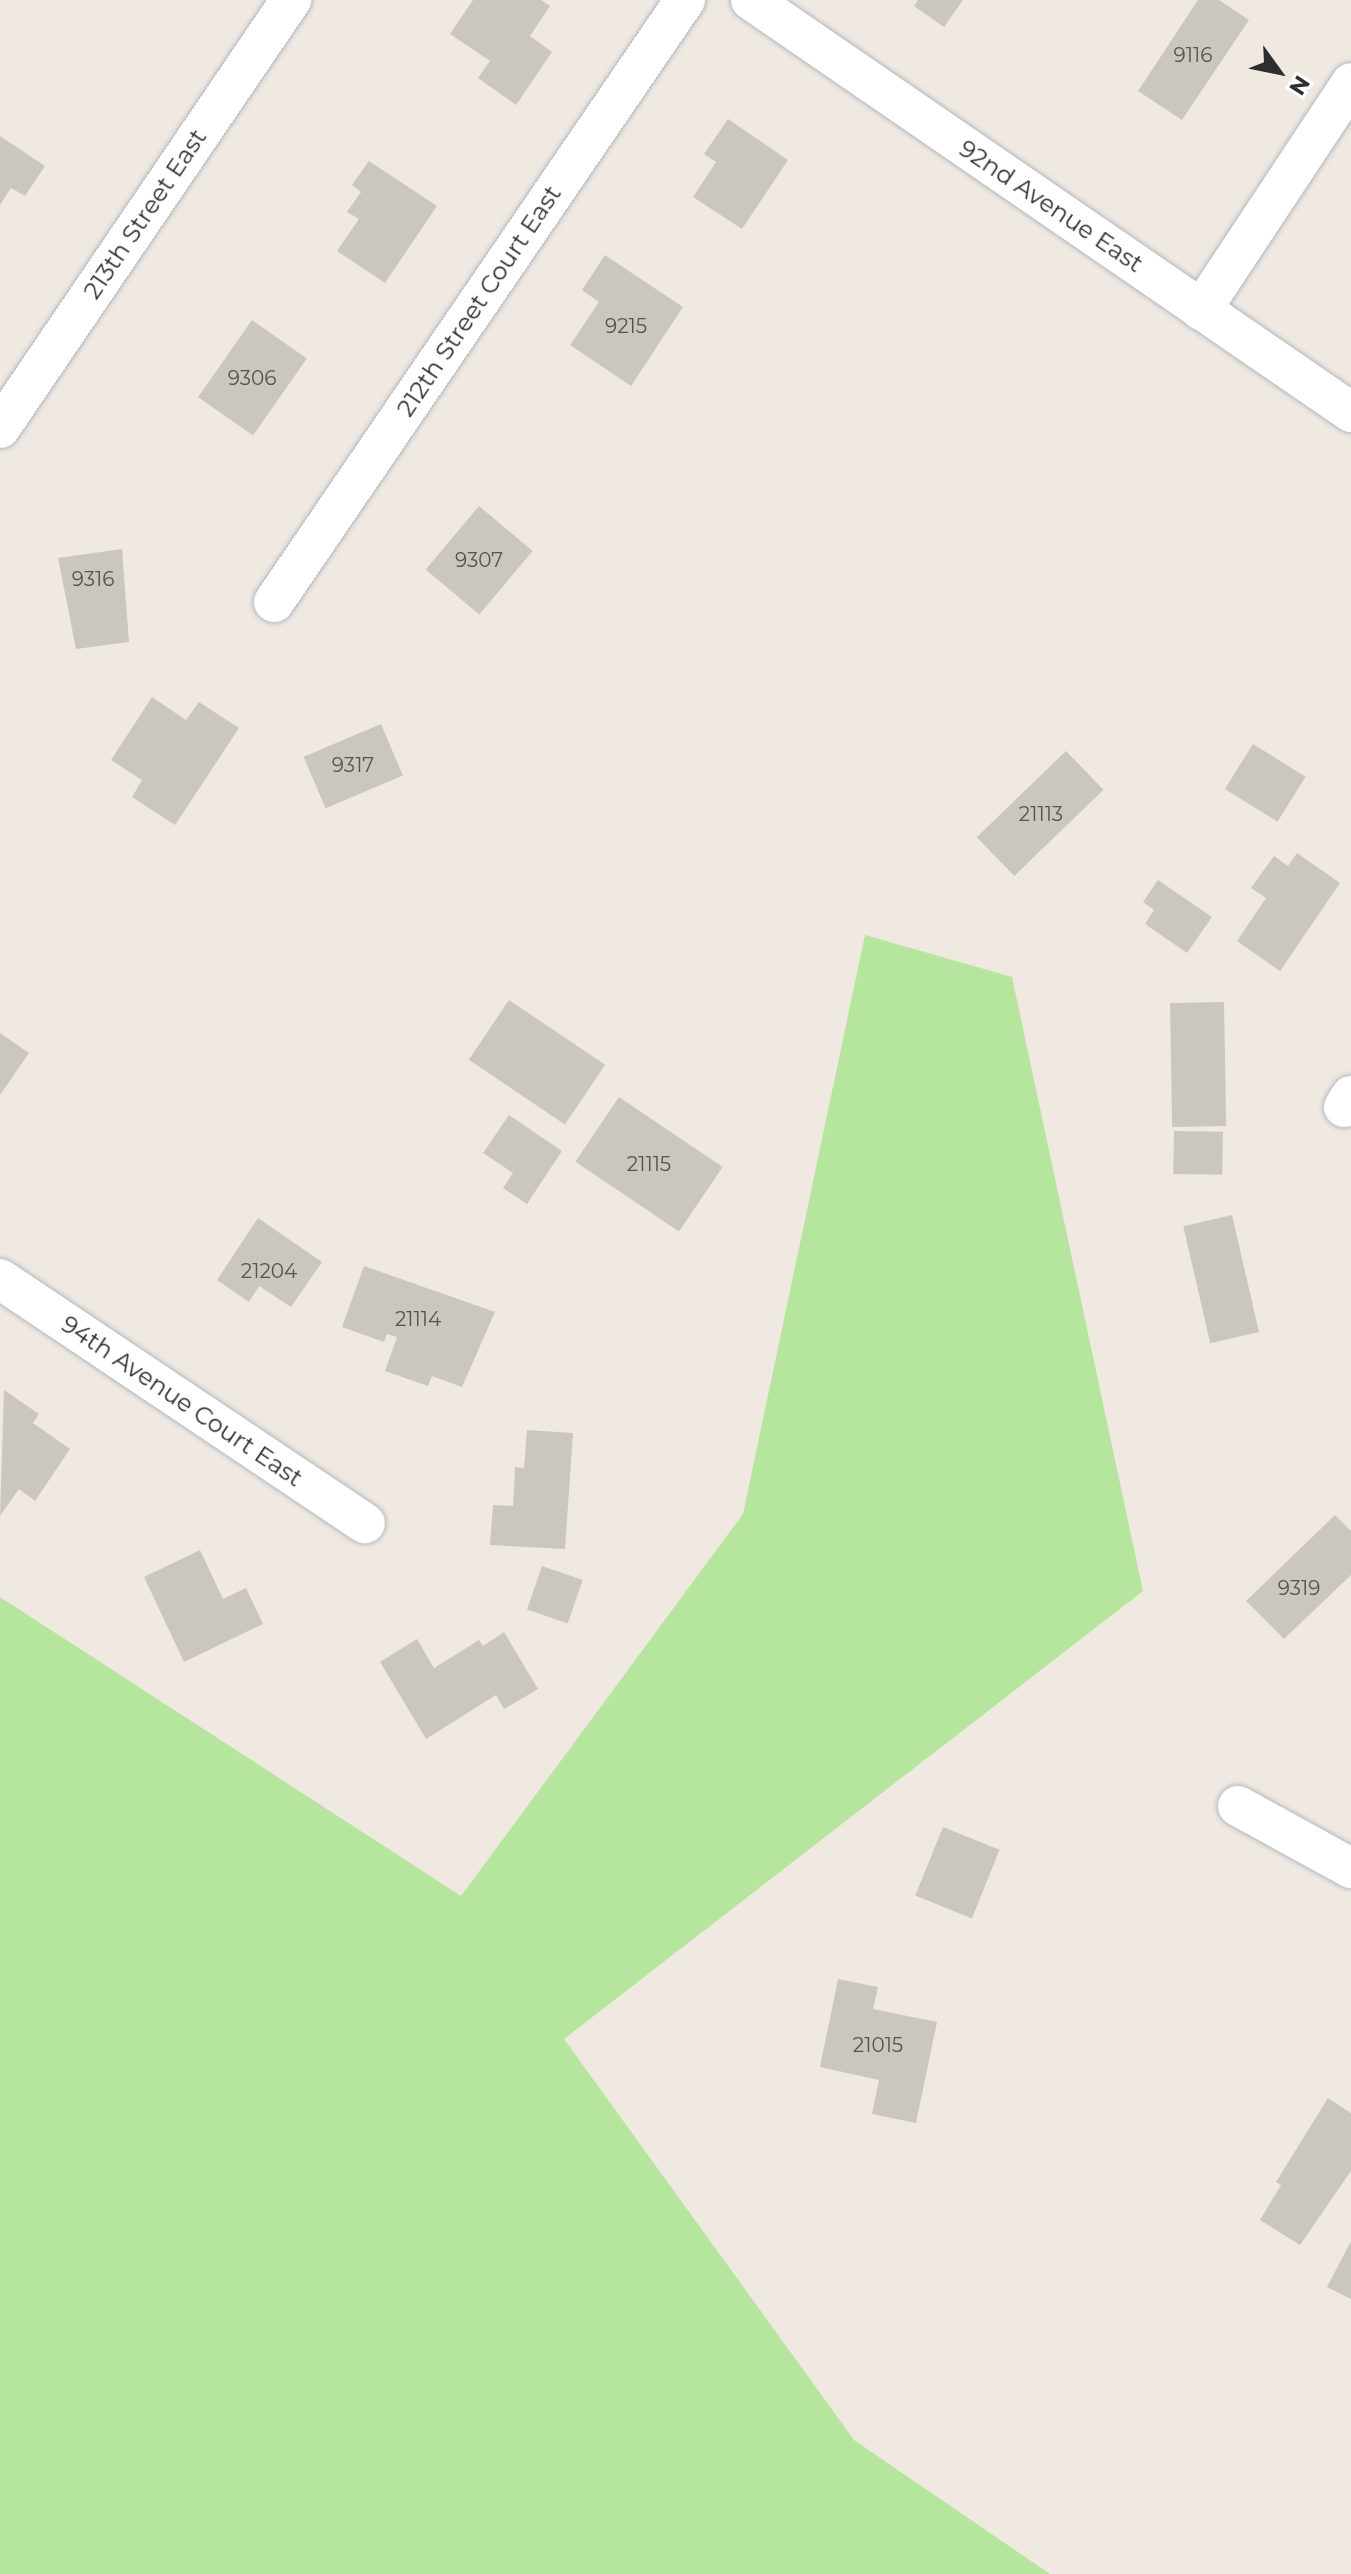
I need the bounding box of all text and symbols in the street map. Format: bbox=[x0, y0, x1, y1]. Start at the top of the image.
north arrow bbox=[1239, 32, 1319, 112]
house number: 9116 bbox=[1174, 43, 1212, 67]
text: N bbox=[1283, 71, 1316, 100]
street label: 213th Street East bbox=[78, 124, 212, 304]
street label: 92nd Avenue East bbox=[954, 134, 1148, 278]
street label: 212th Street Court East bbox=[391, 180, 567, 422]
house number: 9215 bbox=[605, 314, 647, 338]
house number: 9306 bbox=[228, 366, 276, 390]
house number: 9307 bbox=[455, 548, 503, 572]
house number: 9316 bbox=[72, 567, 114, 591]
house number: 9317 bbox=[332, 753, 374, 777]
house number: 21113 bbox=[1019, 802, 1063, 826]
house number: 21115 bbox=[627, 1152, 671, 1176]
house number: 21204 bbox=[241, 1259, 297, 1283]
house number: 21114 bbox=[395, 1307, 441, 1331]
street label: 94th Avenue Court East bbox=[56, 1309, 308, 1493]
house number: 9319 bbox=[1278, 1576, 1320, 1600]
house number: 21015 bbox=[853, 2033, 903, 2057]

